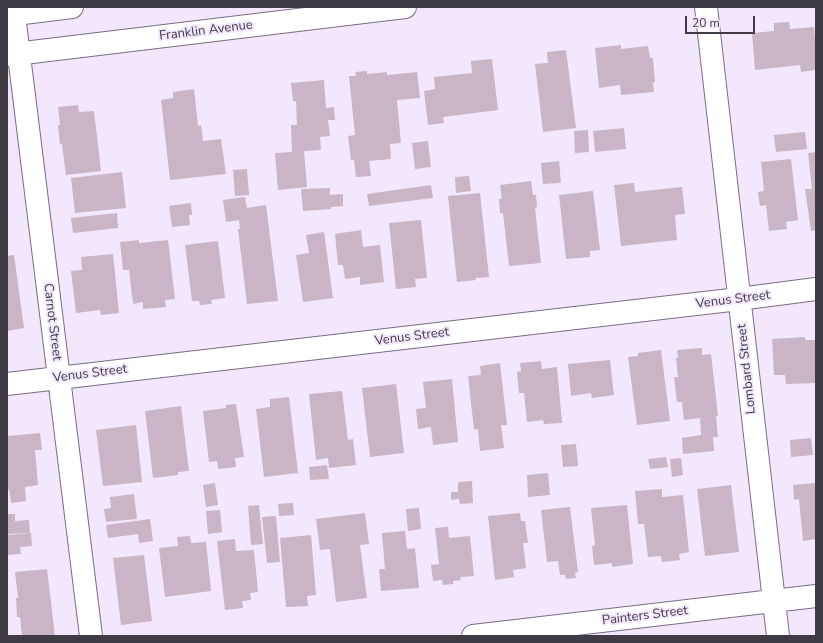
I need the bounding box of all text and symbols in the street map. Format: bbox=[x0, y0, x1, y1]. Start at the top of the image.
scale bar bbox=[687, 8, 757, 34]
text: 20 m bbox=[692, 15, 720, 31]
street label: Franklin Avenue bbox=[158, 18, 254, 44]
street label: Carnot Street bbox=[40, 282, 64, 362]
street label: Venus Street bbox=[695, 288, 771, 312]
street label: Lombard Street bbox=[734, 323, 760, 415]
street label: Venus Street bbox=[374, 325, 450, 349]
street label: Venus Street bbox=[52, 362, 128, 386]
street label: Painters Street bbox=[601, 603, 689, 629]

